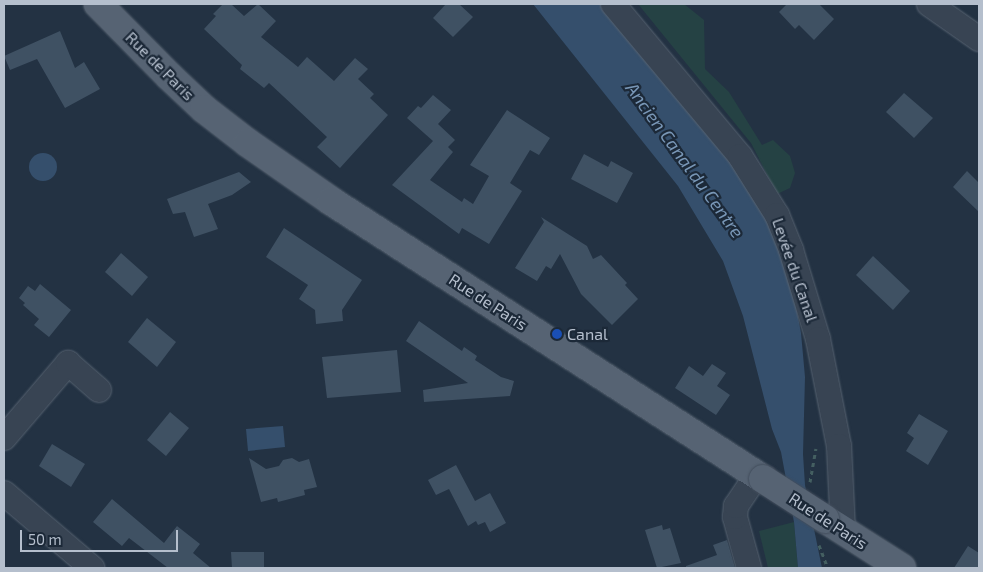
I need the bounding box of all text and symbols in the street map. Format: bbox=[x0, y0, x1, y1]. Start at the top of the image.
street label: Rue de Paris bbox=[122, 28, 198, 104]
water label: Ancien Canal du Centre bbox=[621, 78, 749, 242]
street label: Levée du Canal bbox=[768, 216, 822, 324]
street label: Rue de Paris bbox=[445, 270, 531, 334]
place label: Canal bbox=[567, 324, 608, 344]
marker: Canal bbox=[551, 328, 563, 340]
street label: Rue de Paris bbox=[785, 489, 871, 553]
scale bar bbox=[22, 520, 180, 552]
text: 50 m bbox=[28, 530, 62, 548]

